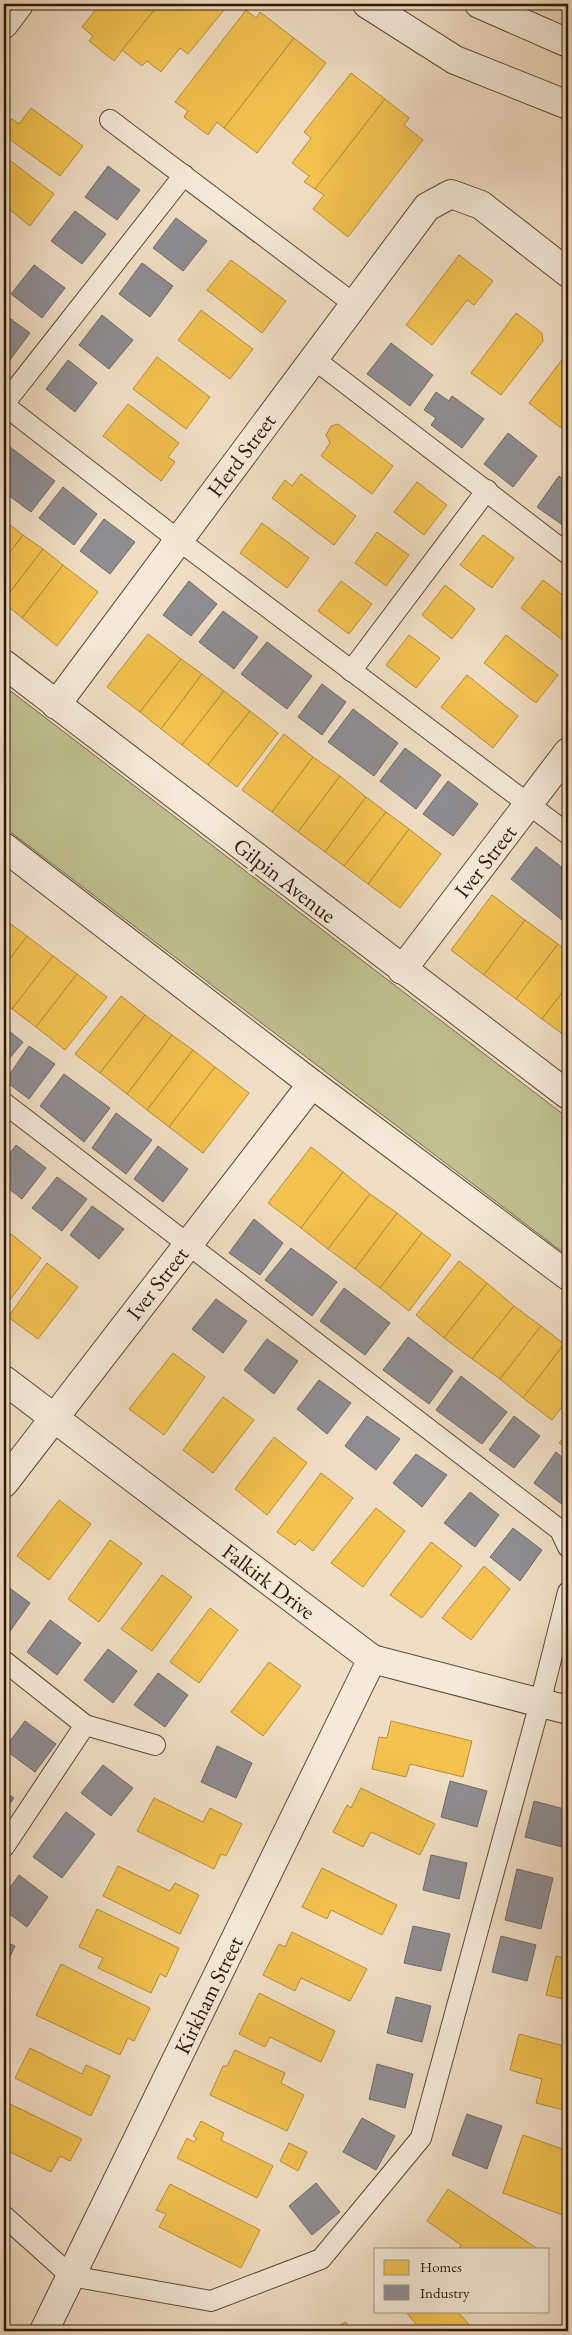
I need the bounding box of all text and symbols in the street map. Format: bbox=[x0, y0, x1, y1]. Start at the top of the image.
street label: Herd Street bbox=[200, 408, 282, 503]
street label: Iver Street bbox=[448, 819, 523, 904]
street label: Gilpin Avenue bbox=[227, 831, 342, 930]
street label: Iver Street bbox=[120, 1241, 195, 1326]
street label: Falkirk Drive bbox=[216, 1537, 321, 1626]
street label: Kirkham Street bbox=[167, 1931, 250, 2059]
legend bbox=[374, 2248, 550, 2312]
text: Homes bbox=[420, 2257, 462, 2276]
text: Industry bbox=[420, 2283, 470, 2302]

